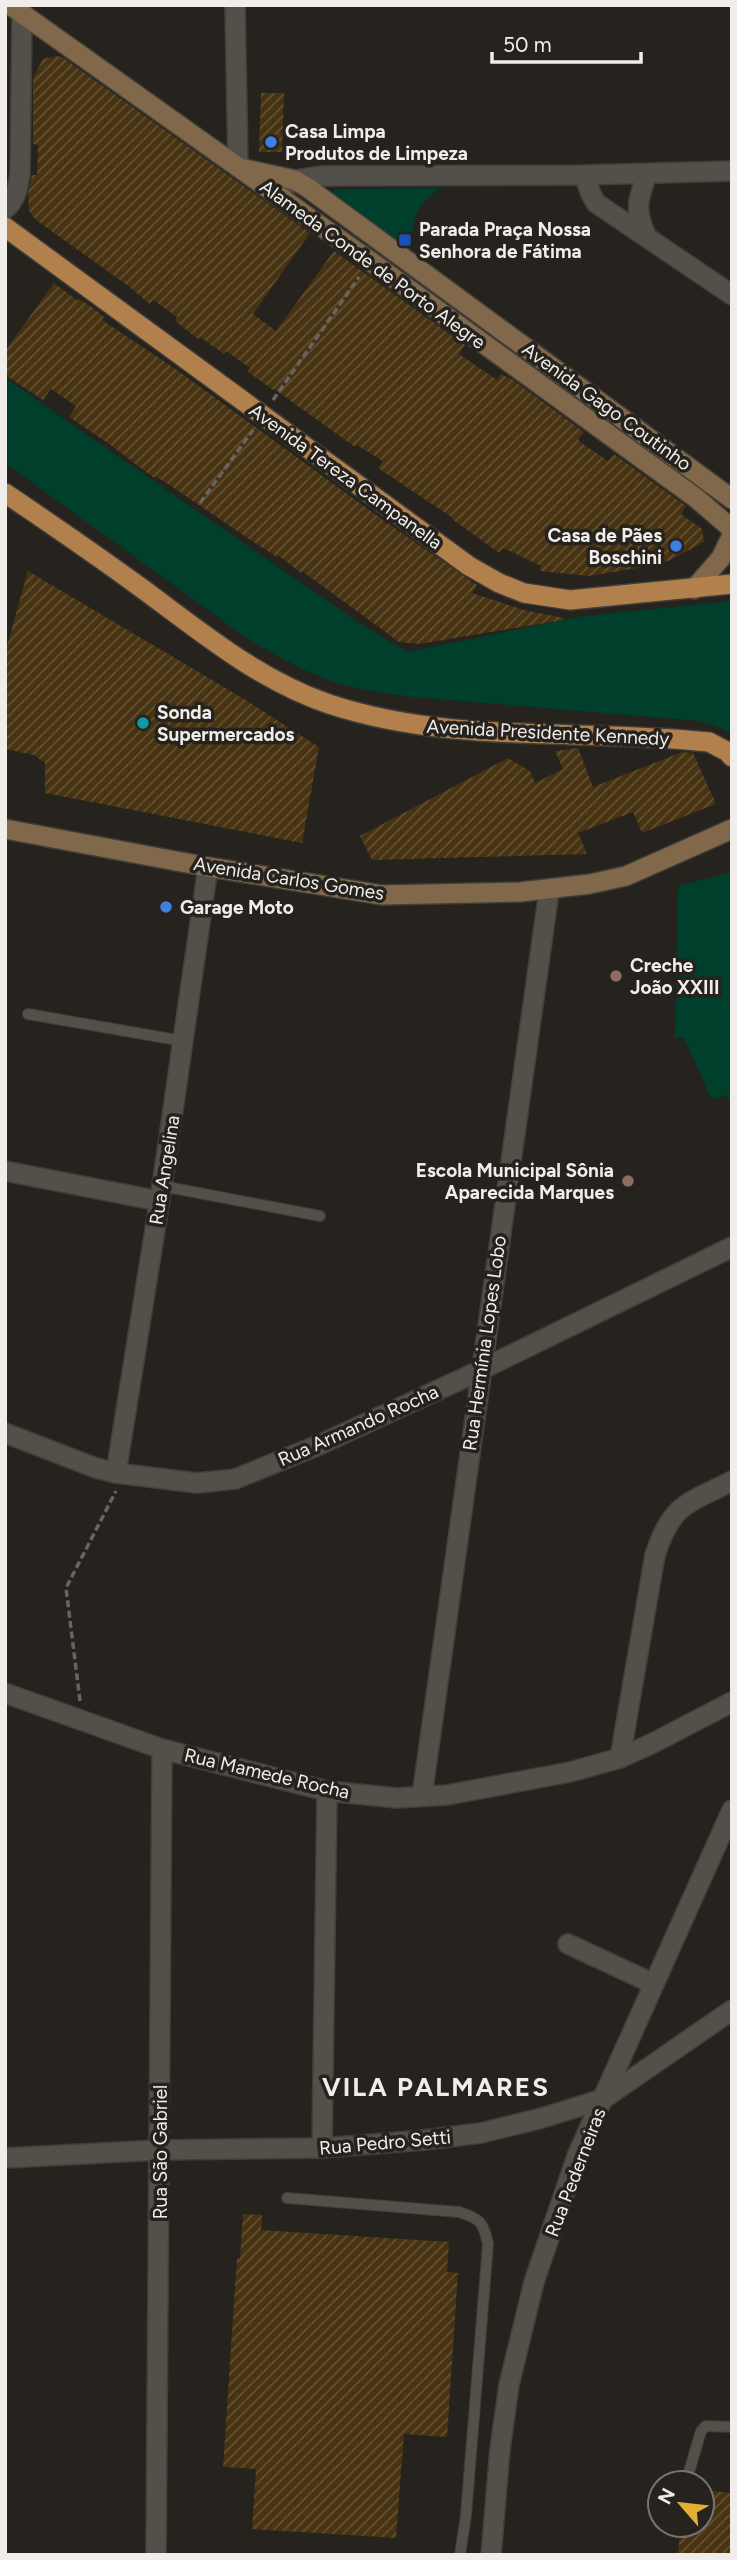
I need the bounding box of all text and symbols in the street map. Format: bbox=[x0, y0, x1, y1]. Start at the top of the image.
scale bar bbox=[492, 21, 641, 65]
text: 50 m bbox=[503, 32, 552, 57]
place label: Casa Limpa Produtos de Limpeza bbox=[285, 120, 468, 165]
marker: Casa Limpa Produtos de Limpeza bbox=[263, 134, 279, 150]
street label: Alameda Conde de Porto Alegre bbox=[256, 175, 490, 354]
place label: Parada Praça Nossa Senhora de Fátima bbox=[419, 218, 591, 263]
marker: Parada Praça Nossa Senhora de Fátima bbox=[397, 232, 413, 248]
street label: Avenida Gago Coutinho bbox=[518, 337, 696, 475]
street label: Avenida Tereza Campanella bbox=[245, 399, 447, 554]
place label: Casa de Pães Boschini bbox=[548, 524, 662, 569]
marker: Casa de Pães Boschini bbox=[668, 538, 684, 554]
place label: Sonda Supermercados bbox=[157, 701, 295, 746]
marker: Sonda Supermercados bbox=[135, 715, 151, 731]
street label: Avenida Presidente Kennedy bbox=[426, 715, 670, 750]
street label: Avenida Carlos Gomes bbox=[192, 852, 386, 905]
place label: Garage Moto bbox=[180, 896, 294, 919]
marker: Garage Moto bbox=[158, 899, 174, 915]
place label: Creche João XXIII bbox=[630, 954, 719, 999]
marker: Creche João XXIII bbox=[608, 968, 624, 984]
street label: Rua Angelina bbox=[144, 1114, 185, 1227]
place label: Escola Municipal Sônia Aparecida Marques bbox=[416, 1159, 614, 1204]
marker: Escola Municipal Sônia Aparecida Marques bbox=[620, 1173, 636, 1189]
street label: Rua Hermínia Lopes Lobo bbox=[458, 1234, 511, 1452]
street label: Rua Armando Rocha bbox=[275, 1380, 442, 1471]
street label: Rua Mamede Rocha bbox=[182, 1743, 352, 1804]
district label: VILA PALMARES bbox=[322, 2071, 550, 2103]
street label: Rua São Gabriel bbox=[149, 2085, 172, 2219]
street label: Rua Pederneiras bbox=[540, 2104, 611, 2240]
street label: Rua Pedro Setti bbox=[318, 2125, 452, 2160]
north arrow bbox=[646, 2469, 716, 2539]
text: N bbox=[653, 2484, 680, 2508]

